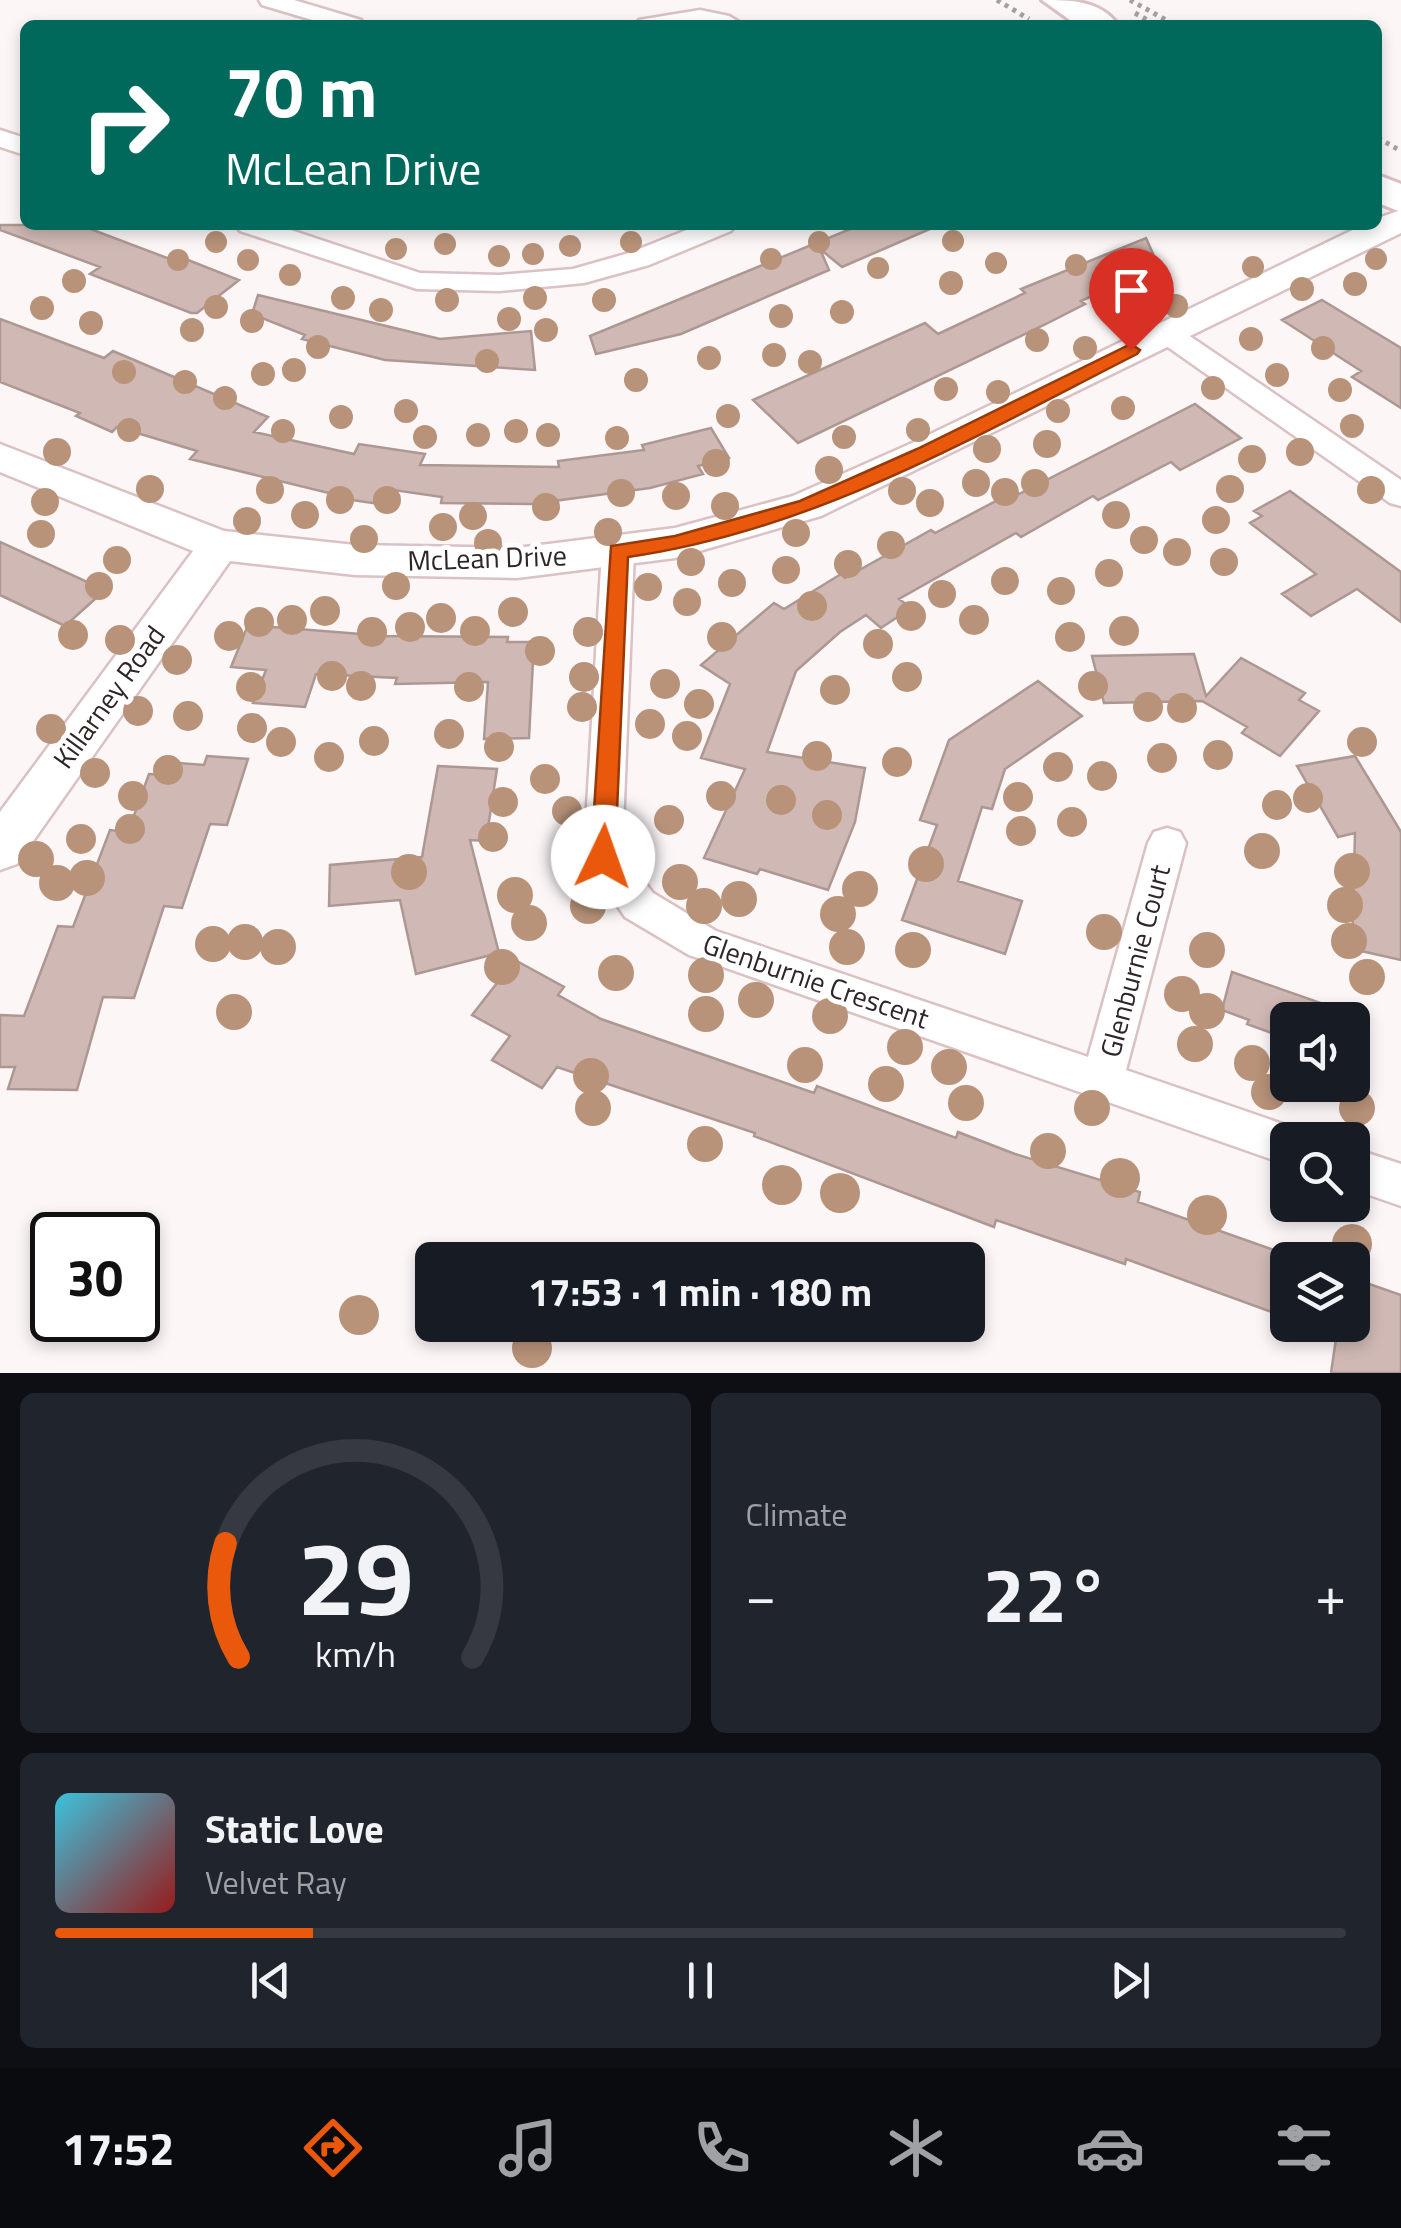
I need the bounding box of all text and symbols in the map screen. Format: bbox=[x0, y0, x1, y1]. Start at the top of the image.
text: 70 m bbox=[225, 38, 378, 144]
icon: right bbox=[60, 60, 190, 190]
text: McLean Drive bbox=[225, 134, 481, 202]
pin bbox=[1089, 248, 1174, 351]
icon: arrive bbox=[1104, 263, 1159, 318]
street label: McLean Drive bbox=[407, 533, 567, 582]
street label: Killarney Road bbox=[42, 616, 175, 777]
position arrow bbox=[551, 805, 655, 909]
street label: Glenburnie Court bbox=[1088, 860, 1181, 1062]
street label: Glenburnie Crescent bbox=[697, 922, 935, 1039]
map controls bbox=[1270, 1002, 1370, 1342]
button: sound bbox=[1270, 1002, 1370, 1102]
button: search bbox=[1270, 1122, 1370, 1222]
speed limit sign: 30 bbox=[30, 1212, 160, 1342]
button: layers bbox=[1270, 1242, 1370, 1342]
text: 17:53 · 1 min · 180 m bbox=[528, 1263, 872, 1321]
text: Climate bbox=[746, 1490, 847, 1538]
text: 29 bbox=[297, 1497, 413, 1655]
text: 22° bbox=[983, 1537, 1109, 1651]
text: − bbox=[746, 1553, 776, 1636]
text: + bbox=[1315, 1553, 1346, 1636]
text: km/h bbox=[315, 1626, 396, 1681]
text: Static Love bbox=[205, 1800, 384, 1858]
text: Velvet Ray bbox=[205, 1858, 347, 1906]
icon: previous bbox=[243, 1953, 298, 2008]
icon: pause bbox=[673, 1953, 728, 2008]
icon: next bbox=[1103, 1953, 1158, 2008]
icon: directions bbox=[298, 2113, 368, 2183]
icon: music bbox=[493, 2113, 563, 2183]
icon: phone bbox=[687, 2113, 757, 2183]
icon: climate bbox=[881, 2113, 951, 2183]
icon: car bbox=[1075, 2113, 1145, 2183]
icon: filters bbox=[1269, 2113, 1339, 2183]
text: 17:52 bbox=[62, 2114, 174, 2182]

